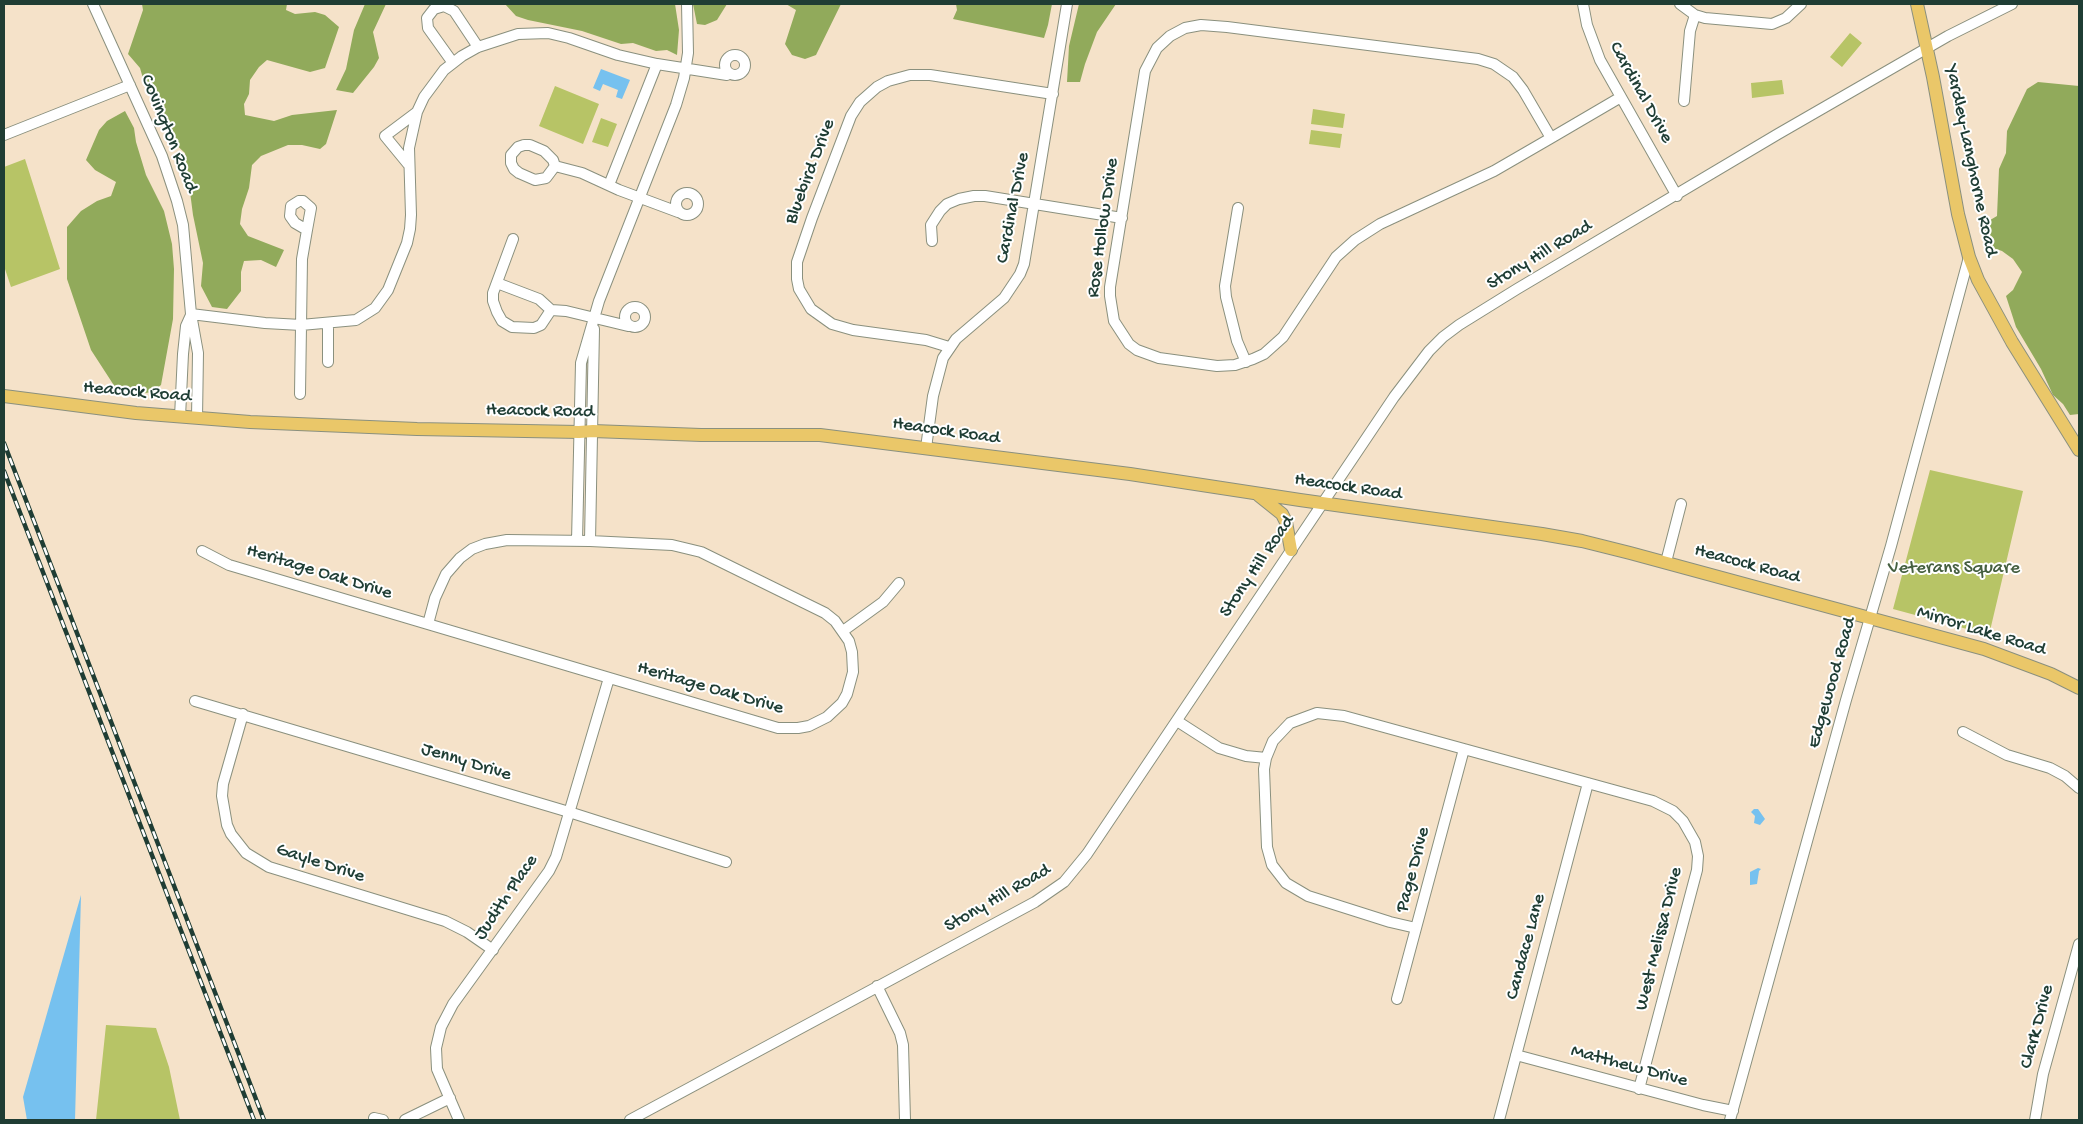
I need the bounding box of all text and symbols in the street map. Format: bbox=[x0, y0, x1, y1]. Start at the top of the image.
street label: Cardinal Drive bbox=[1603, 38, 1677, 148]
street label: Yardley-Langhorne Road bbox=[1939, 63, 2001, 259]
street label: Covington Road bbox=[134, 72, 202, 196]
street label: Bluebird Drive bbox=[781, 116, 841, 228]
street label: Cardinal Drive bbox=[992, 151, 1036, 265]
street label: Rose Hollow Drive bbox=[1083, 157, 1125, 299]
street label: Stony Hill Road bbox=[1483, 216, 1597, 296]
street label: Heacock Road bbox=[82, 377, 192, 409]
street label: Heacock Road bbox=[486, 400, 594, 424]
street label: Heacock Road bbox=[891, 413, 1001, 451]
street label: Heacock Road bbox=[1293, 469, 1403, 507]
street label: Stony Hill Road bbox=[1215, 511, 1301, 623]
street label: Heritage Oak Drive bbox=[243, 540, 395, 606]
street label: Heacock Road bbox=[1692, 540, 1802, 590]
park label: Veterans Square bbox=[1888, 558, 2020, 580]
street label: Mirror Lake Road bbox=[1914, 602, 2048, 662]
street label: Edgewood Road bbox=[1803, 615, 1863, 751]
street label: Heritage Oak Drive bbox=[634, 657, 786, 721]
street label: Jenny Drive bbox=[418, 738, 514, 788]
street label: Page Drive bbox=[1392, 825, 1436, 915]
street label: Gayle Drive bbox=[273, 839, 367, 889]
street label: Judith Place bbox=[470, 851, 544, 945]
street label: Stony Hill Road bbox=[941, 859, 1055, 939]
street label: West Melissa Drive bbox=[1631, 865, 1689, 1013]
street label: Candace Lane bbox=[1502, 892, 1552, 1002]
street label: Clark Drive bbox=[2016, 982, 2060, 1072]
street label: Matthew Drive bbox=[1568, 1040, 1690, 1094]

